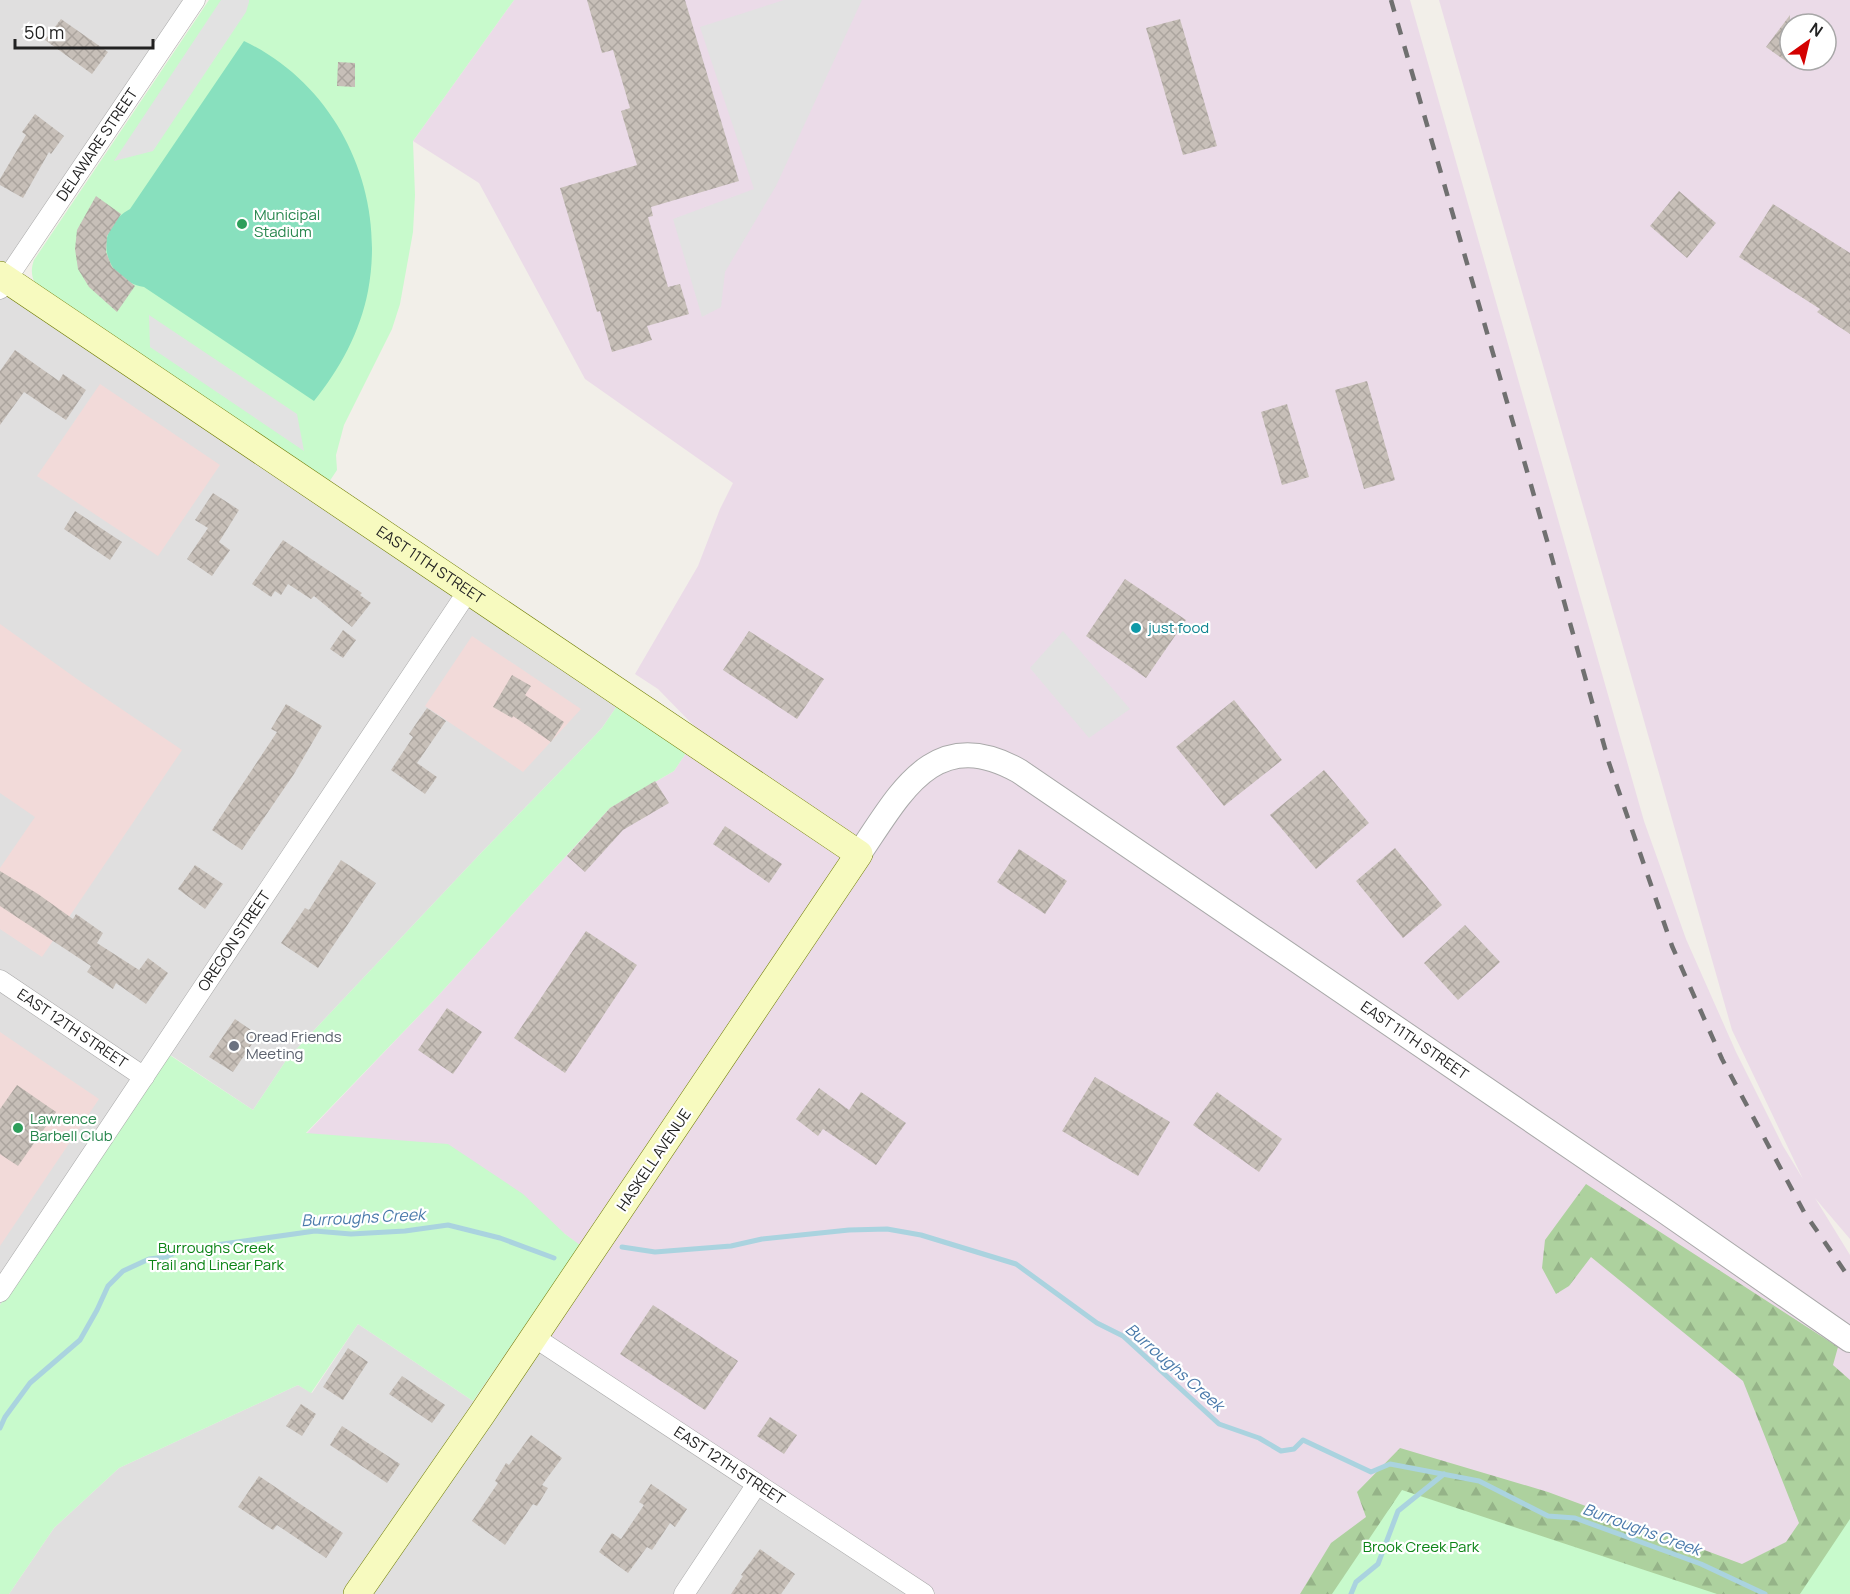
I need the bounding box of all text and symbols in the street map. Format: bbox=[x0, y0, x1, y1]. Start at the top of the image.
scale bar bbox=[15, 12, 153, 50]
north arrow bbox=[1778, 12, 1838, 72]
text: N bbox=[1805, 17, 1827, 42]
text: 50 m bbox=[24, 20, 64, 44]
street label: DELAWARE STREET bbox=[51, 84, 143, 205]
place label: Municipal Stadium bbox=[254, 204, 320, 242]
marker: Municipal Stadium bbox=[235, 217, 249, 231]
street label: EAST 11TH STREET bbox=[372, 521, 489, 609]
place label: just food bbox=[1147, 617, 1209, 638]
marker: just food bbox=[1129, 621, 1143, 635]
street label: OREGON STREET bbox=[193, 886, 275, 995]
street label: EAST 12TH STREET bbox=[13, 983, 132, 1073]
street label: EAST 11TH STREET bbox=[1357, 996, 1473, 1084]
place label: Oread Friends Meeting bbox=[246, 1026, 342, 1064]
marker: Oread Friends Meeting bbox=[227, 1039, 241, 1053]
street label: HASKELL AVENUE bbox=[612, 1104, 696, 1215]
place label: Lawrence Barbell Club bbox=[30, 1108, 113, 1146]
marker: Lawrence Barbell Club bbox=[11, 1121, 25, 1135]
water label: Burroughs Creek bbox=[301, 1203, 428, 1231]
park label: Burroughs Creek Trail and Linear Park bbox=[148, 1237, 285, 1275]
water label: Burroughs Creek bbox=[1121, 1318, 1231, 1417]
street label: EAST 12TH STREET bbox=[670, 1421, 789, 1510]
water label: Burroughs Creek bbox=[1580, 1497, 1706, 1561]
park label: Brook Creek Park bbox=[1363, 1536, 1480, 1557]

